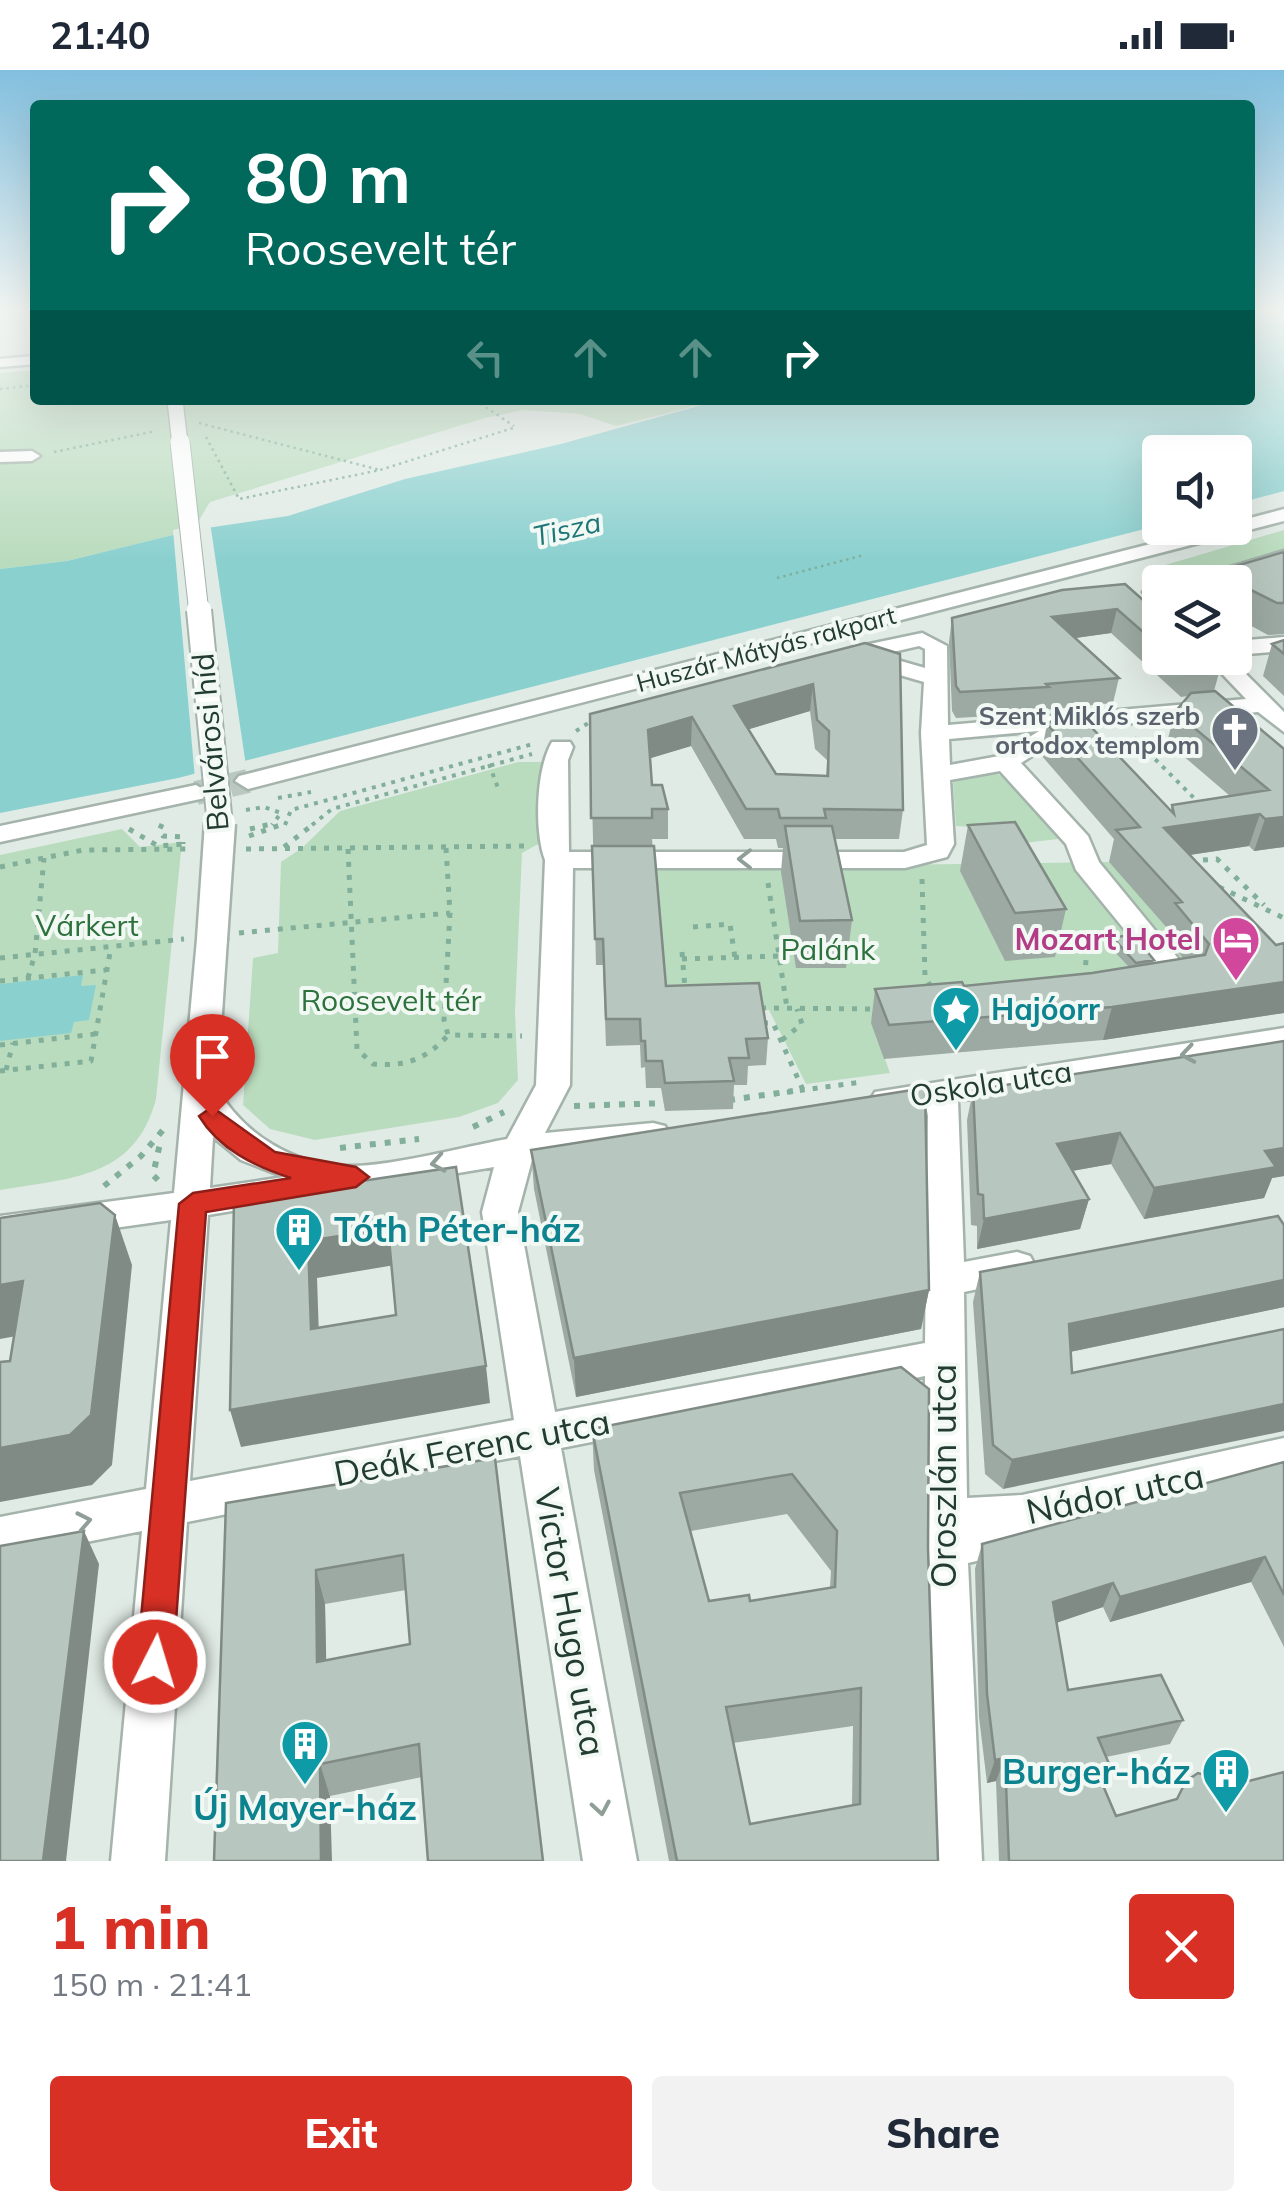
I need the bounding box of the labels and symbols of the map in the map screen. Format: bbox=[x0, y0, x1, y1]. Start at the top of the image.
water label: Tisza bbox=[530, 504, 604, 553]
street label: Huszár Mátyás rakpart bbox=[633, 599, 899, 698]
street label: Belvárosi híd bbox=[183, 652, 237, 833]
place label: Szent Miklós szerb ortodox templom bbox=[979, 700, 1200, 760]
church icon: Szent Miklós szerb ortodox templom bbox=[1209, 704, 1261, 772]
one-way arrow bbox=[736, 848, 752, 869]
park label: Várkert bbox=[35, 906, 139, 944]
hotel icon: Mozart Hotel bbox=[1210, 914, 1262, 982]
place label: Mozart Hotel bbox=[1015, 920, 1201, 958]
park label: Palánk bbox=[781, 930, 876, 968]
park label: Roosevelt tér bbox=[301, 981, 481, 1019]
place icon: Hajóorr bbox=[930, 984, 982, 1052]
place label: Hajóorr bbox=[991, 990, 1100, 1028]
pin bbox=[170, 1014, 255, 1117]
one-way arrow bbox=[1179, 1043, 1196, 1064]
street label: Oskola utca bbox=[907, 1051, 1075, 1115]
one-way arrow bbox=[429, 1152, 446, 1173]
building icon: Tóth Péter-ház bbox=[273, 1204, 325, 1272]
place label: Tóth Péter-ház bbox=[334, 1207, 581, 1251]
street label: Oroszlán utca bbox=[921, 1364, 965, 1588]
street label: Deák Ferenc utca bbox=[330, 1399, 614, 1495]
street label: Nádor utca bbox=[1022, 1453, 1208, 1533]
street label: Victor Hugo utca bbox=[526, 1484, 616, 1759]
one-way arrow bbox=[75, 1512, 92, 1533]
position arrow bbox=[103, 1610, 207, 1714]
building icon: Új Mayer-ház bbox=[279, 1718, 331, 1786]
building icon: Burger-ház bbox=[1200, 1746, 1252, 1814]
place label: Burger-ház bbox=[1002, 1749, 1191, 1793]
place label: Új Mayer-ház bbox=[193, 1785, 417, 1829]
one-way arrow bbox=[590, 1800, 611, 1816]

